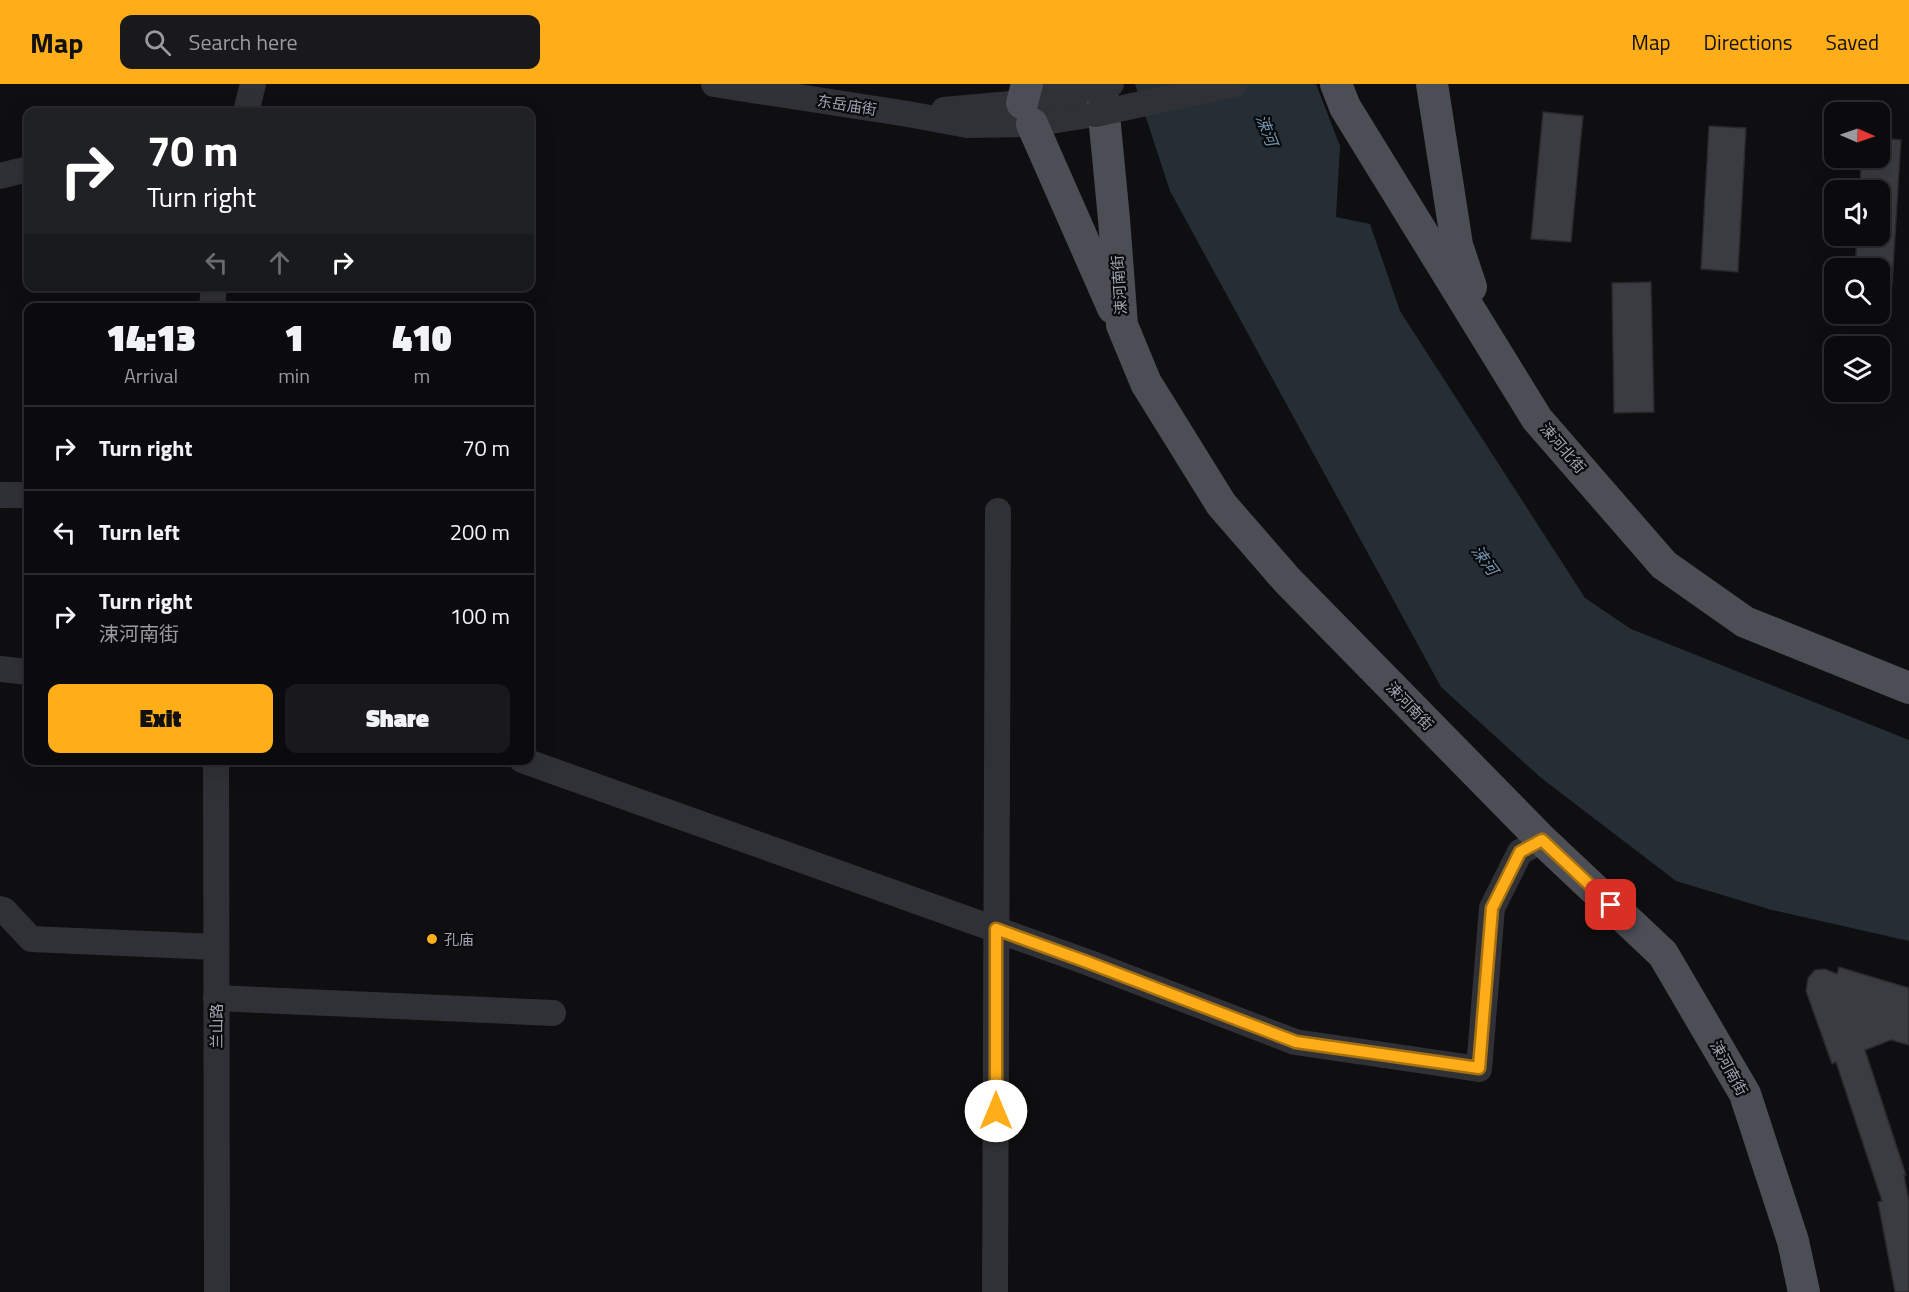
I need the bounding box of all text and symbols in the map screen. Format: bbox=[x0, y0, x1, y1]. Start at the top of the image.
search box bbox=[120, 15, 540, 69]
text: Map bbox=[30, 21, 84, 64]
text: Search here bbox=[189, 25, 298, 59]
icon: search bbox=[141, 26, 174, 59]
text: Map bbox=[1631, 26, 1671, 58]
text: Directions bbox=[1704, 26, 1793, 58]
text: Saved bbox=[1826, 26, 1879, 58]
street label: 东岳庙街 bbox=[816, 89, 878, 121]
north arrow bbox=[1824, 102, 1890, 168]
map controls bbox=[1824, 102, 1890, 402]
water label: 涑河 bbox=[1250, 111, 1285, 152]
text: 70 m bbox=[147, 118, 239, 182]
icon: right bbox=[48, 132, 126, 210]
text: Turn right bbox=[147, 176, 256, 217]
button: sound bbox=[1824, 180, 1890, 246]
icon: left bbox=[200, 246, 233, 279]
icon: ahead bbox=[263, 246, 296, 279]
icon: right bbox=[326, 246, 359, 279]
street label: 涑河南街 bbox=[1105, 254, 1133, 316]
button: search bbox=[1824, 258, 1890, 324]
text: 14:13 bbox=[106, 310, 196, 365]
text: 1 bbox=[284, 310, 304, 365]
text: 410 bbox=[392, 310, 452, 365]
button: layers bbox=[1824, 336, 1890, 402]
text: Arrival bbox=[124, 360, 178, 391]
text: min bbox=[278, 360, 310, 391]
text: m bbox=[414, 360, 430, 391]
street label: 涑河北街 bbox=[1535, 418, 1591, 478]
text: Turn right bbox=[99, 431, 193, 465]
text: 70 m bbox=[462, 431, 510, 465]
icon: right bbox=[48, 432, 81, 465]
text: Turn left bbox=[99, 515, 180, 549]
text: 200 m bbox=[450, 515, 510, 549]
icon: left bbox=[48, 516, 81, 549]
water label: 涑河 bbox=[1466, 540, 1506, 582]
text: Turn right bbox=[99, 584, 193, 618]
text: 100 m bbox=[450, 599, 510, 633]
icon: right bbox=[48, 600, 81, 633]
text: 涑河南街 bbox=[99, 618, 179, 649]
street label: 涑河南街 bbox=[1381, 676, 1439, 736]
button: Exit bbox=[48, 684, 273, 753]
button: Share bbox=[285, 684, 510, 753]
pin bbox=[1585, 879, 1636, 930]
icon: arrive bbox=[1594, 888, 1627, 921]
place label: 孔庙 bbox=[444, 928, 474, 951]
marker: 孔庙 bbox=[425, 932, 439, 946]
street label: 兰山路 bbox=[205, 1003, 228, 1049]
street label: 涑河南街 bbox=[1704, 1036, 1754, 1100]
position arrow bbox=[964, 1079, 1028, 1143]

